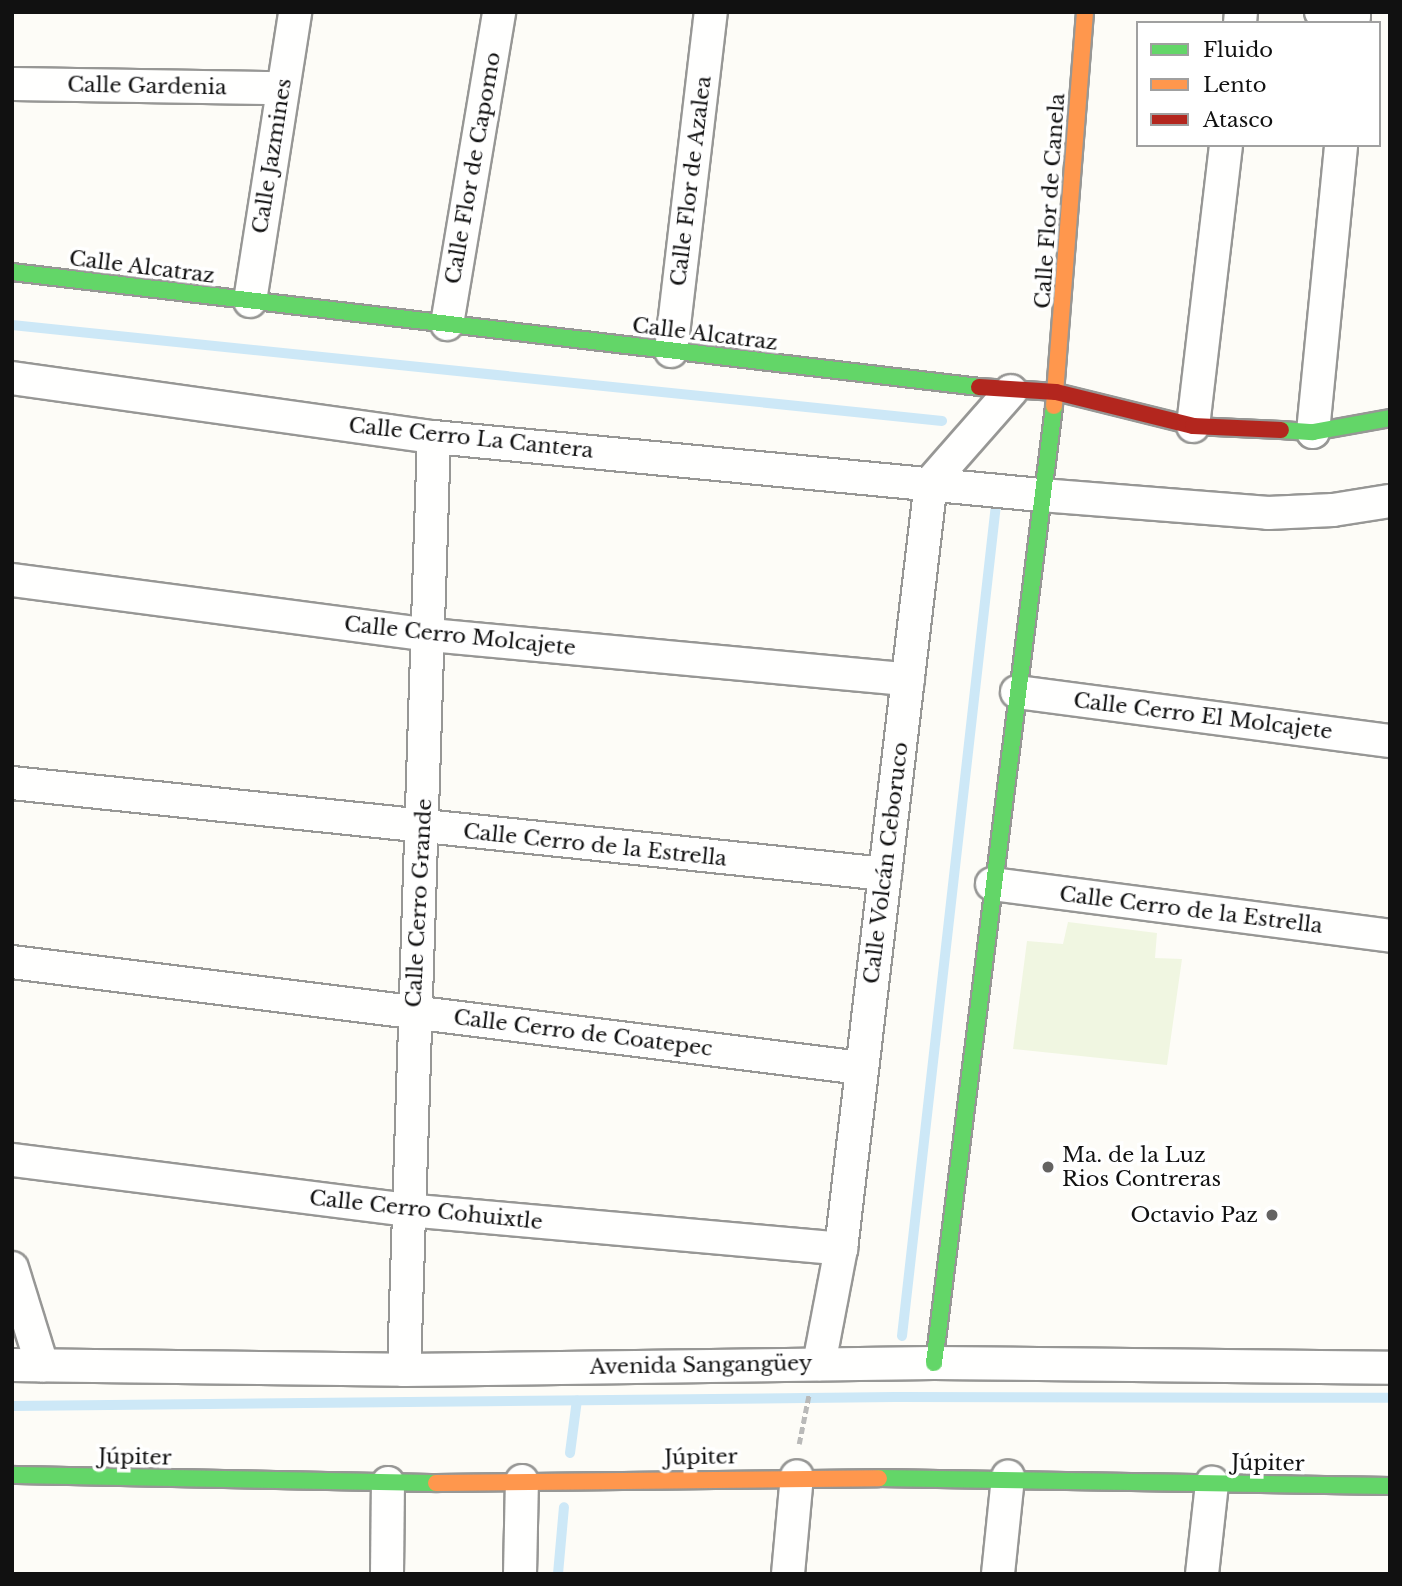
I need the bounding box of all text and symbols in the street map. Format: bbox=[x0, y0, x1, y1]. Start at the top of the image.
legend bbox=[1136, 21, 1381, 147]
text: Fluido bbox=[1203, 37, 1273, 63]
street label: Calle Flor de Capomo bbox=[440, 50, 506, 286]
street label: Calle Gardenia bbox=[67, 72, 227, 100]
text: Lento bbox=[1203, 72, 1266, 98]
street label: Calle Flor de Azalea bbox=[666, 74, 716, 288]
street label: Calle Jazmines bbox=[247, 77, 297, 235]
street label: Calle Flor de Canela bbox=[1030, 92, 1070, 310]
text: Atasco bbox=[1203, 107, 1273, 133]
street label: Calle Alcatraz bbox=[67, 246, 217, 288]
street label: Calle Alcatraz bbox=[630, 313, 780, 355]
street label: Calle Cerro La Cantera bbox=[347, 413, 595, 463]
street label: Calle Cerro Molcajete bbox=[343, 611, 577, 661]
street label: Calle Cerro El Molcajete bbox=[1072, 688, 1334, 744]
street label: Calle Volcán Ceboruco bbox=[859, 740, 913, 986]
street label: Calle Cerro Grande bbox=[401, 798, 437, 1008]
street label: Calle Cerro de la Estrella bbox=[462, 819, 728, 871]
street label: Calle Cerro de la Estrella bbox=[1058, 881, 1324, 939]
street label: Calle Cerro de Coatepec bbox=[452, 1005, 714, 1061]
place label: Ma. de la Luz Rios Contreras bbox=[1062, 1142, 1221, 1192]
marker: Ma. de la Luz Rios Contreras bbox=[1040, 1159, 1056, 1175]
street label: Calle Cerro Cohuixtle bbox=[308, 1185, 544, 1235]
place label: Octavio Paz bbox=[1130, 1202, 1258, 1228]
marker: Octavio Paz bbox=[1264, 1207, 1280, 1223]
street label: Avenida Sangangüey bbox=[589, 1350, 813, 1380]
street label: Júpiter bbox=[98, 1444, 172, 1470]
street label: Júpiter bbox=[664, 1444, 738, 1470]
street label: Júpiter bbox=[1231, 1450, 1305, 1476]

